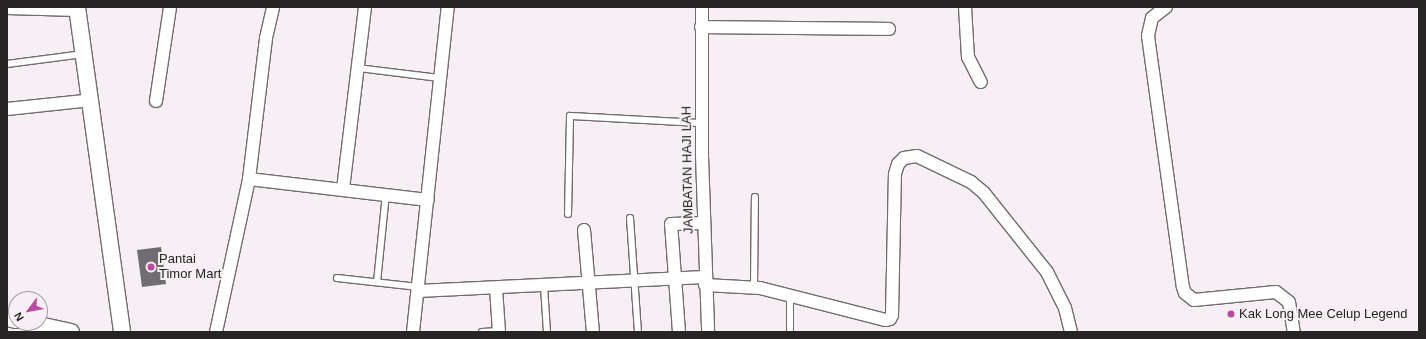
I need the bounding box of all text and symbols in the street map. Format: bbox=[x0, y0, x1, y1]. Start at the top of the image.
street label: JAMBATAN HAJI LAH bbox=[679, 106, 697, 234]
place label: Pantai Timor Mart bbox=[159, 252, 221, 283]
marker: Pantai Timor Mart bbox=[146, 262, 156, 272]
north arrow bbox=[8, 291, 48, 331]
place label: Kak Long Mee Celup Legend bbox=[1239, 306, 1407, 322]
marker: Kak Long Mee Celup Legend bbox=[1226, 309, 1236, 319]
text: N bbox=[11, 310, 26, 323]

